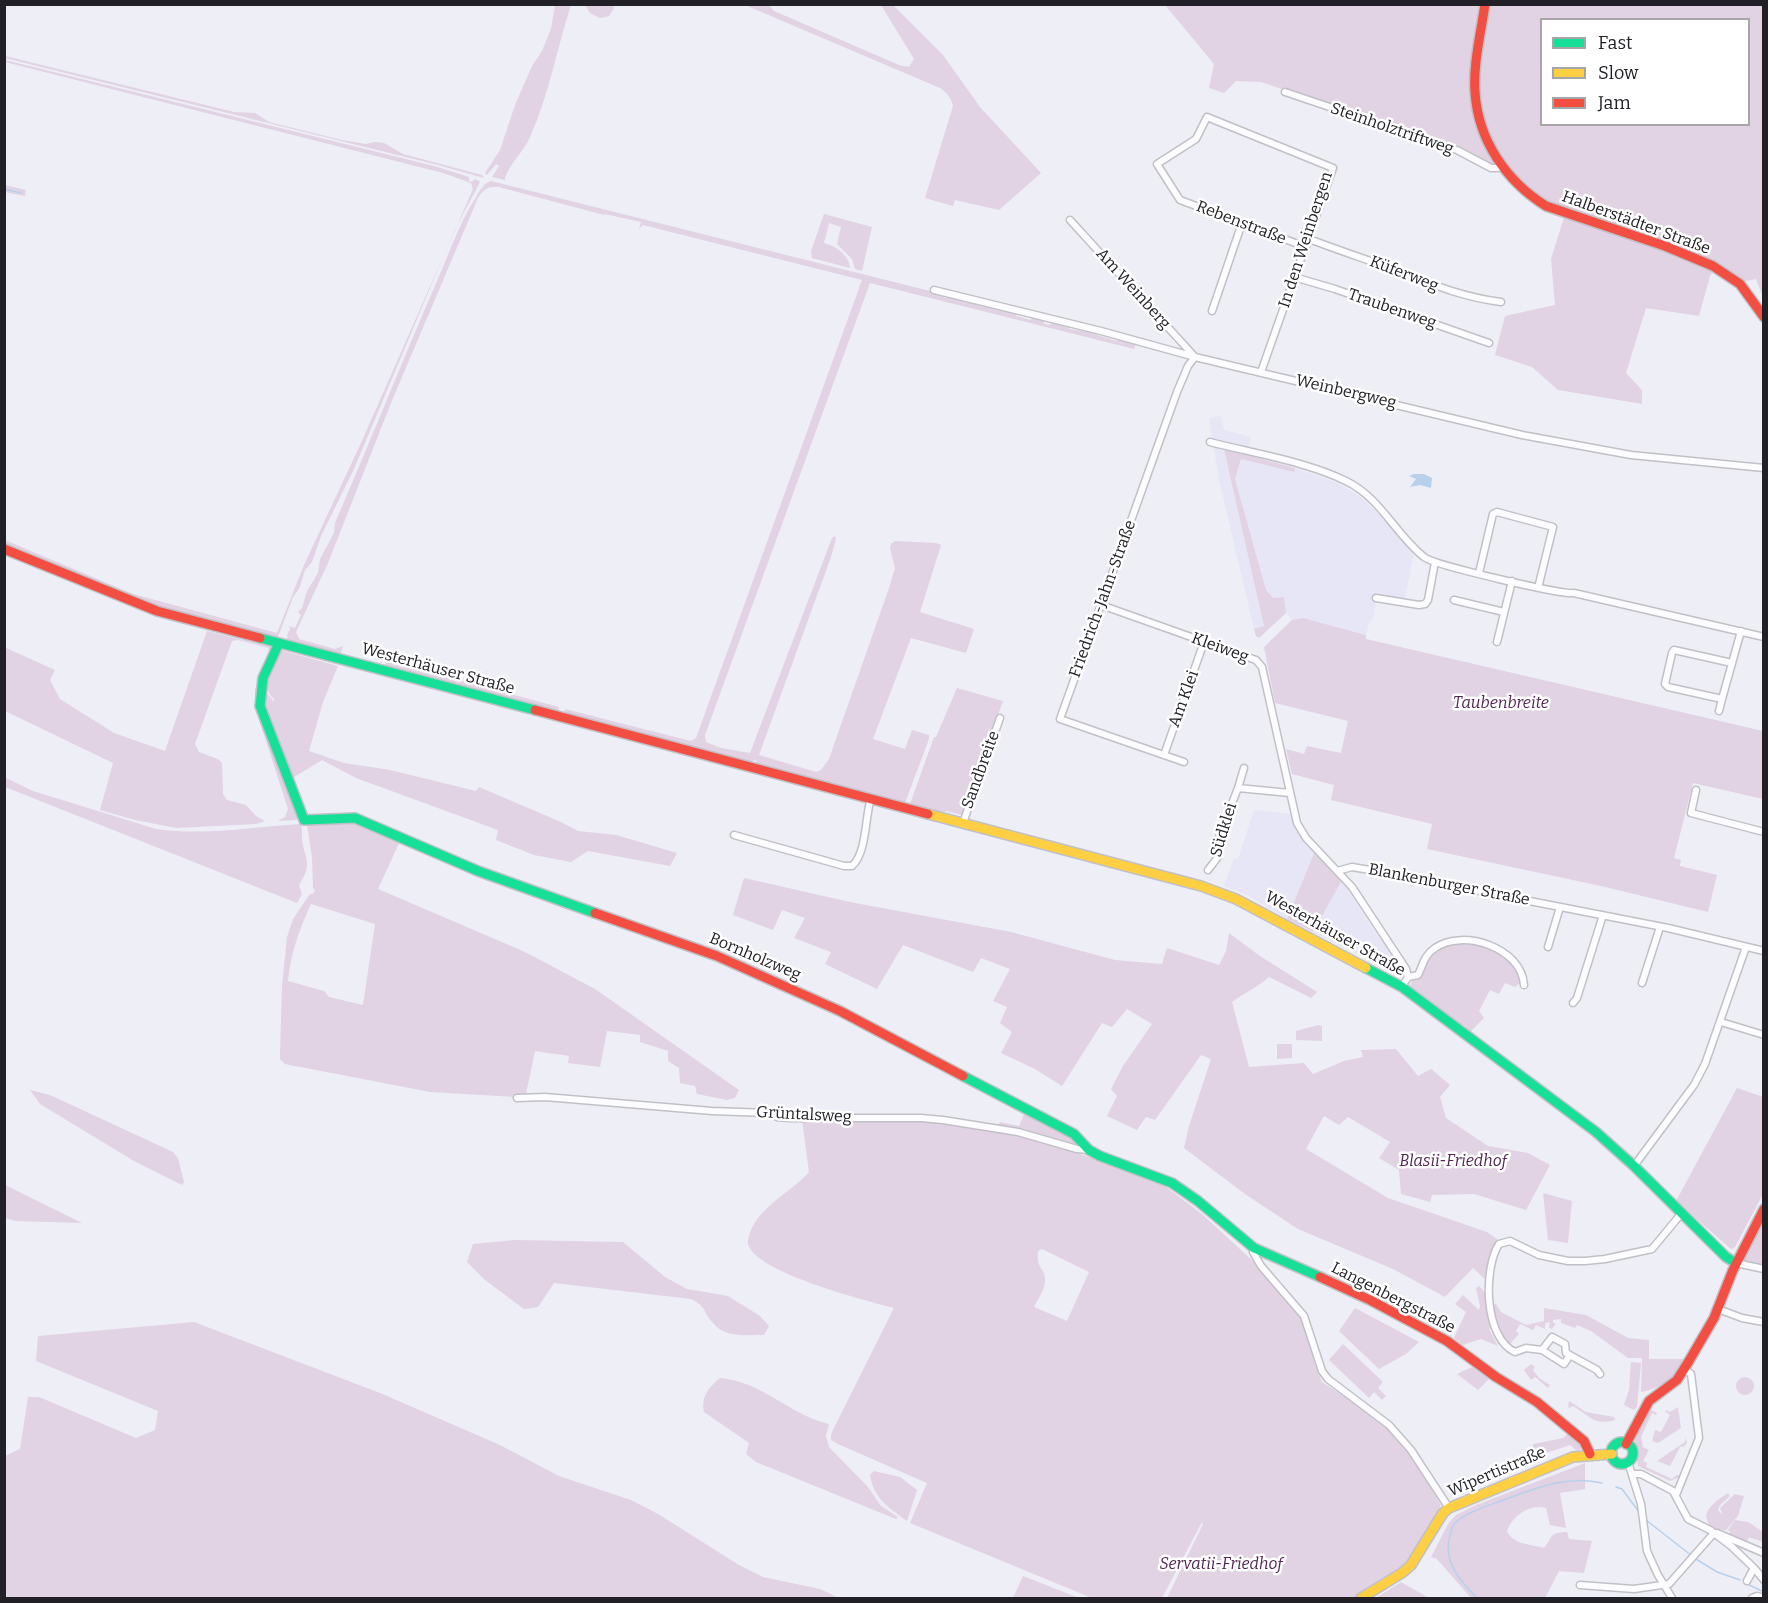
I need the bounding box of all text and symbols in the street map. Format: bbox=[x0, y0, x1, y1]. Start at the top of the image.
legend bbox=[1540, 18, 1750, 126]
text: Fast bbox=[1598, 32, 1633, 54]
text: Slow bbox=[1598, 62, 1638, 84]
text: Jam bbox=[1598, 92, 1631, 114]
street label: Steinholztriftweg bbox=[1328, 99, 1456, 159]
street label: In den Weinbergen bbox=[1275, 170, 1337, 310]
street label: Halberstädter Straße bbox=[1559, 187, 1713, 259]
street label: Rebenstraße bbox=[1193, 197, 1289, 249]
street label: Am Weinberg bbox=[1092, 245, 1174, 333]
street label: Küferweg bbox=[1367, 252, 1441, 296]
street label: Traubenweg bbox=[1345, 285, 1439, 333]
street label: Weinbergweg bbox=[1294, 371, 1398, 413]
street label: Friedrich-Jahn-Straße bbox=[1066, 518, 1140, 680]
street label: Kleiweg bbox=[1189, 629, 1251, 667]
street label: Westerhäuser Straße bbox=[359, 639, 517, 699]
street label: Am Klei bbox=[1165, 668, 1203, 730]
park label: Taubenbreite bbox=[1453, 694, 1549, 714]
street label: Sandbreite bbox=[958, 728, 1004, 812]
street label: Südklei bbox=[1207, 801, 1241, 859]
street label: Blankenburger Straße bbox=[1367, 860, 1531, 910]
street label: Westerhäuser Straße bbox=[1261, 887, 1409, 981]
street label: Bornholzweg bbox=[706, 929, 804, 985]
street label: Grüntalsweg bbox=[756, 1103, 852, 1127]
park label: Blasii-Friedhof bbox=[1399, 1152, 1507, 1172]
street label: Langenbergstraße bbox=[1328, 1258, 1458, 1338]
street label: Wipertistraße bbox=[1445, 1443, 1549, 1501]
park label: Servatii-Friedhof bbox=[1159, 1555, 1283, 1575]

